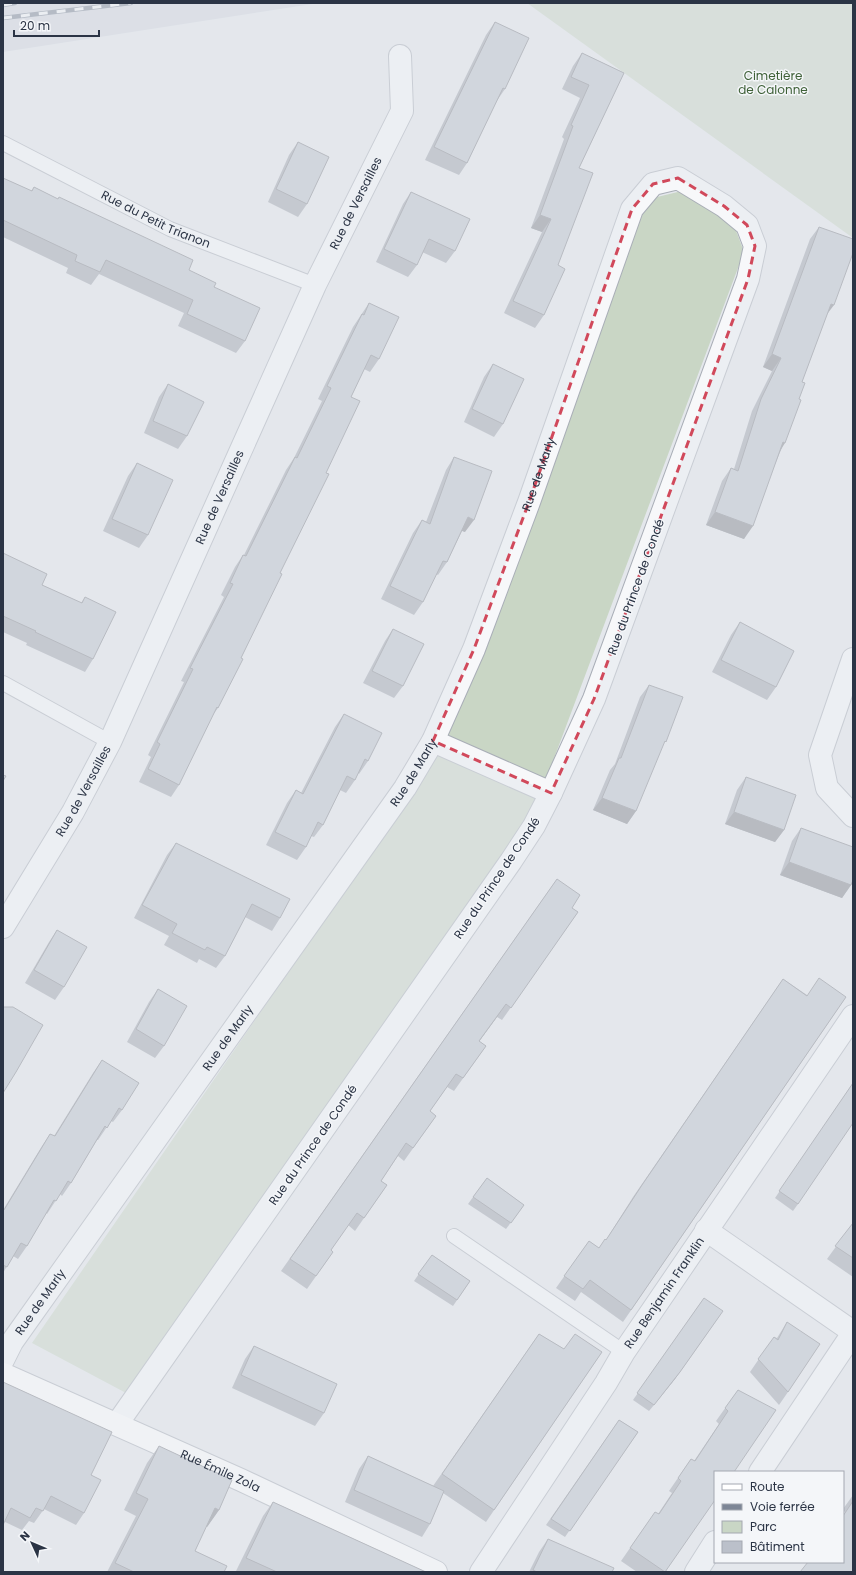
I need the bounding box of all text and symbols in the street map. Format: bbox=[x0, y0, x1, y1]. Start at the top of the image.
scale bar bbox=[14, 12, 99, 38]
text: 20 m bbox=[20, 17, 50, 34]
park label: Cimetière de Calonne bbox=[738, 67, 808, 98]
street label: Rue de Versailles bbox=[325, 154, 386, 252]
street label: Rue du Petit Trianon bbox=[98, 186, 213, 252]
street label: Rue de Marly bbox=[517, 435, 559, 514]
street label: Rue de Versailles bbox=[191, 447, 248, 547]
street label: Rue du Prince de Condé bbox=[603, 516, 668, 657]
street label: Rue de Marly bbox=[386, 735, 441, 810]
street label: Rue de Versailles bbox=[51, 742, 115, 840]
street label: Rue du Prince de Condé bbox=[449, 813, 544, 942]
street label: Rue de Marly bbox=[198, 1001, 257, 1074]
street label: Rue du Prince de Condé bbox=[264, 1081, 361, 1208]
street label: Rue Benjamin Franklin bbox=[620, 1233, 708, 1352]
street label: Rue de Marly bbox=[11, 1265, 69, 1338]
street label: Rue Émile Zola bbox=[178, 1445, 263, 1496]
legend bbox=[714, 1471, 844, 1563]
text: Route bbox=[750, 1478, 784, 1495]
text: Voie ferrée bbox=[750, 1498, 815, 1515]
text: Parc bbox=[750, 1518, 777, 1535]
north arrow bbox=[12, 1523, 52, 1563]
text: N bbox=[16, 1528, 33, 1545]
text: Bâtiment bbox=[750, 1538, 805, 1555]

